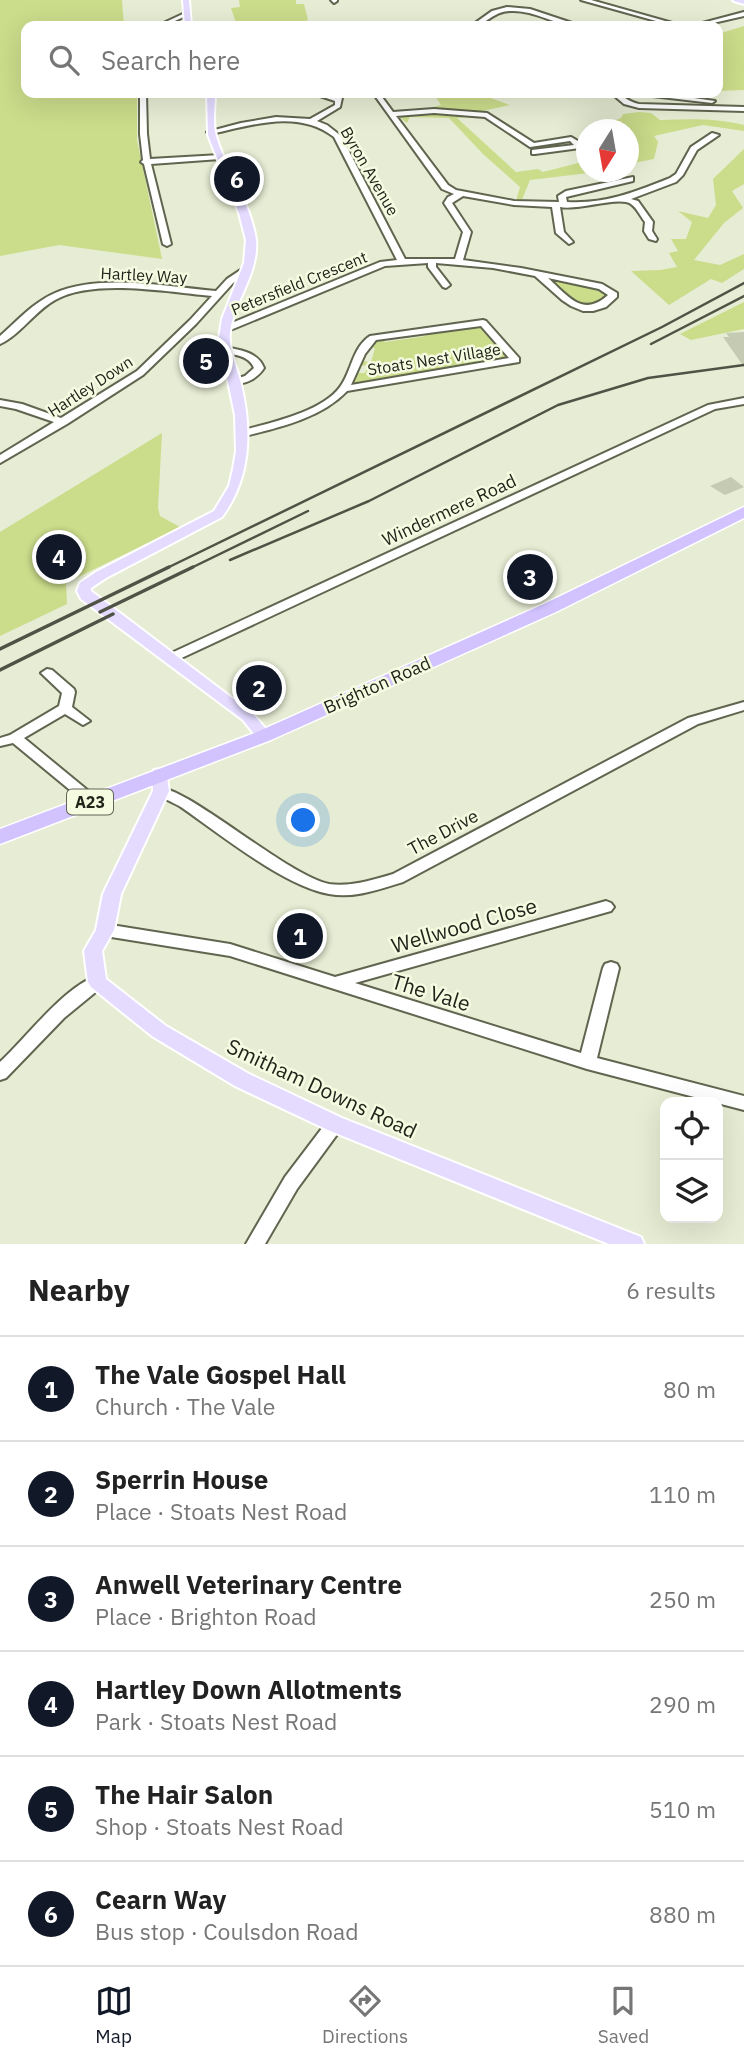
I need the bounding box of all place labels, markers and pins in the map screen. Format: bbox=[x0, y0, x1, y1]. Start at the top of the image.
pin: 6 bbox=[214, 153, 260, 205]
pin: 5 bbox=[183, 335, 229, 387]
pin: 4 bbox=[36, 531, 82, 583]
pin: 3 bbox=[507, 551, 553, 603]
pin: 2 bbox=[236, 662, 282, 714]
pin: 1 bbox=[277, 910, 323, 962]

